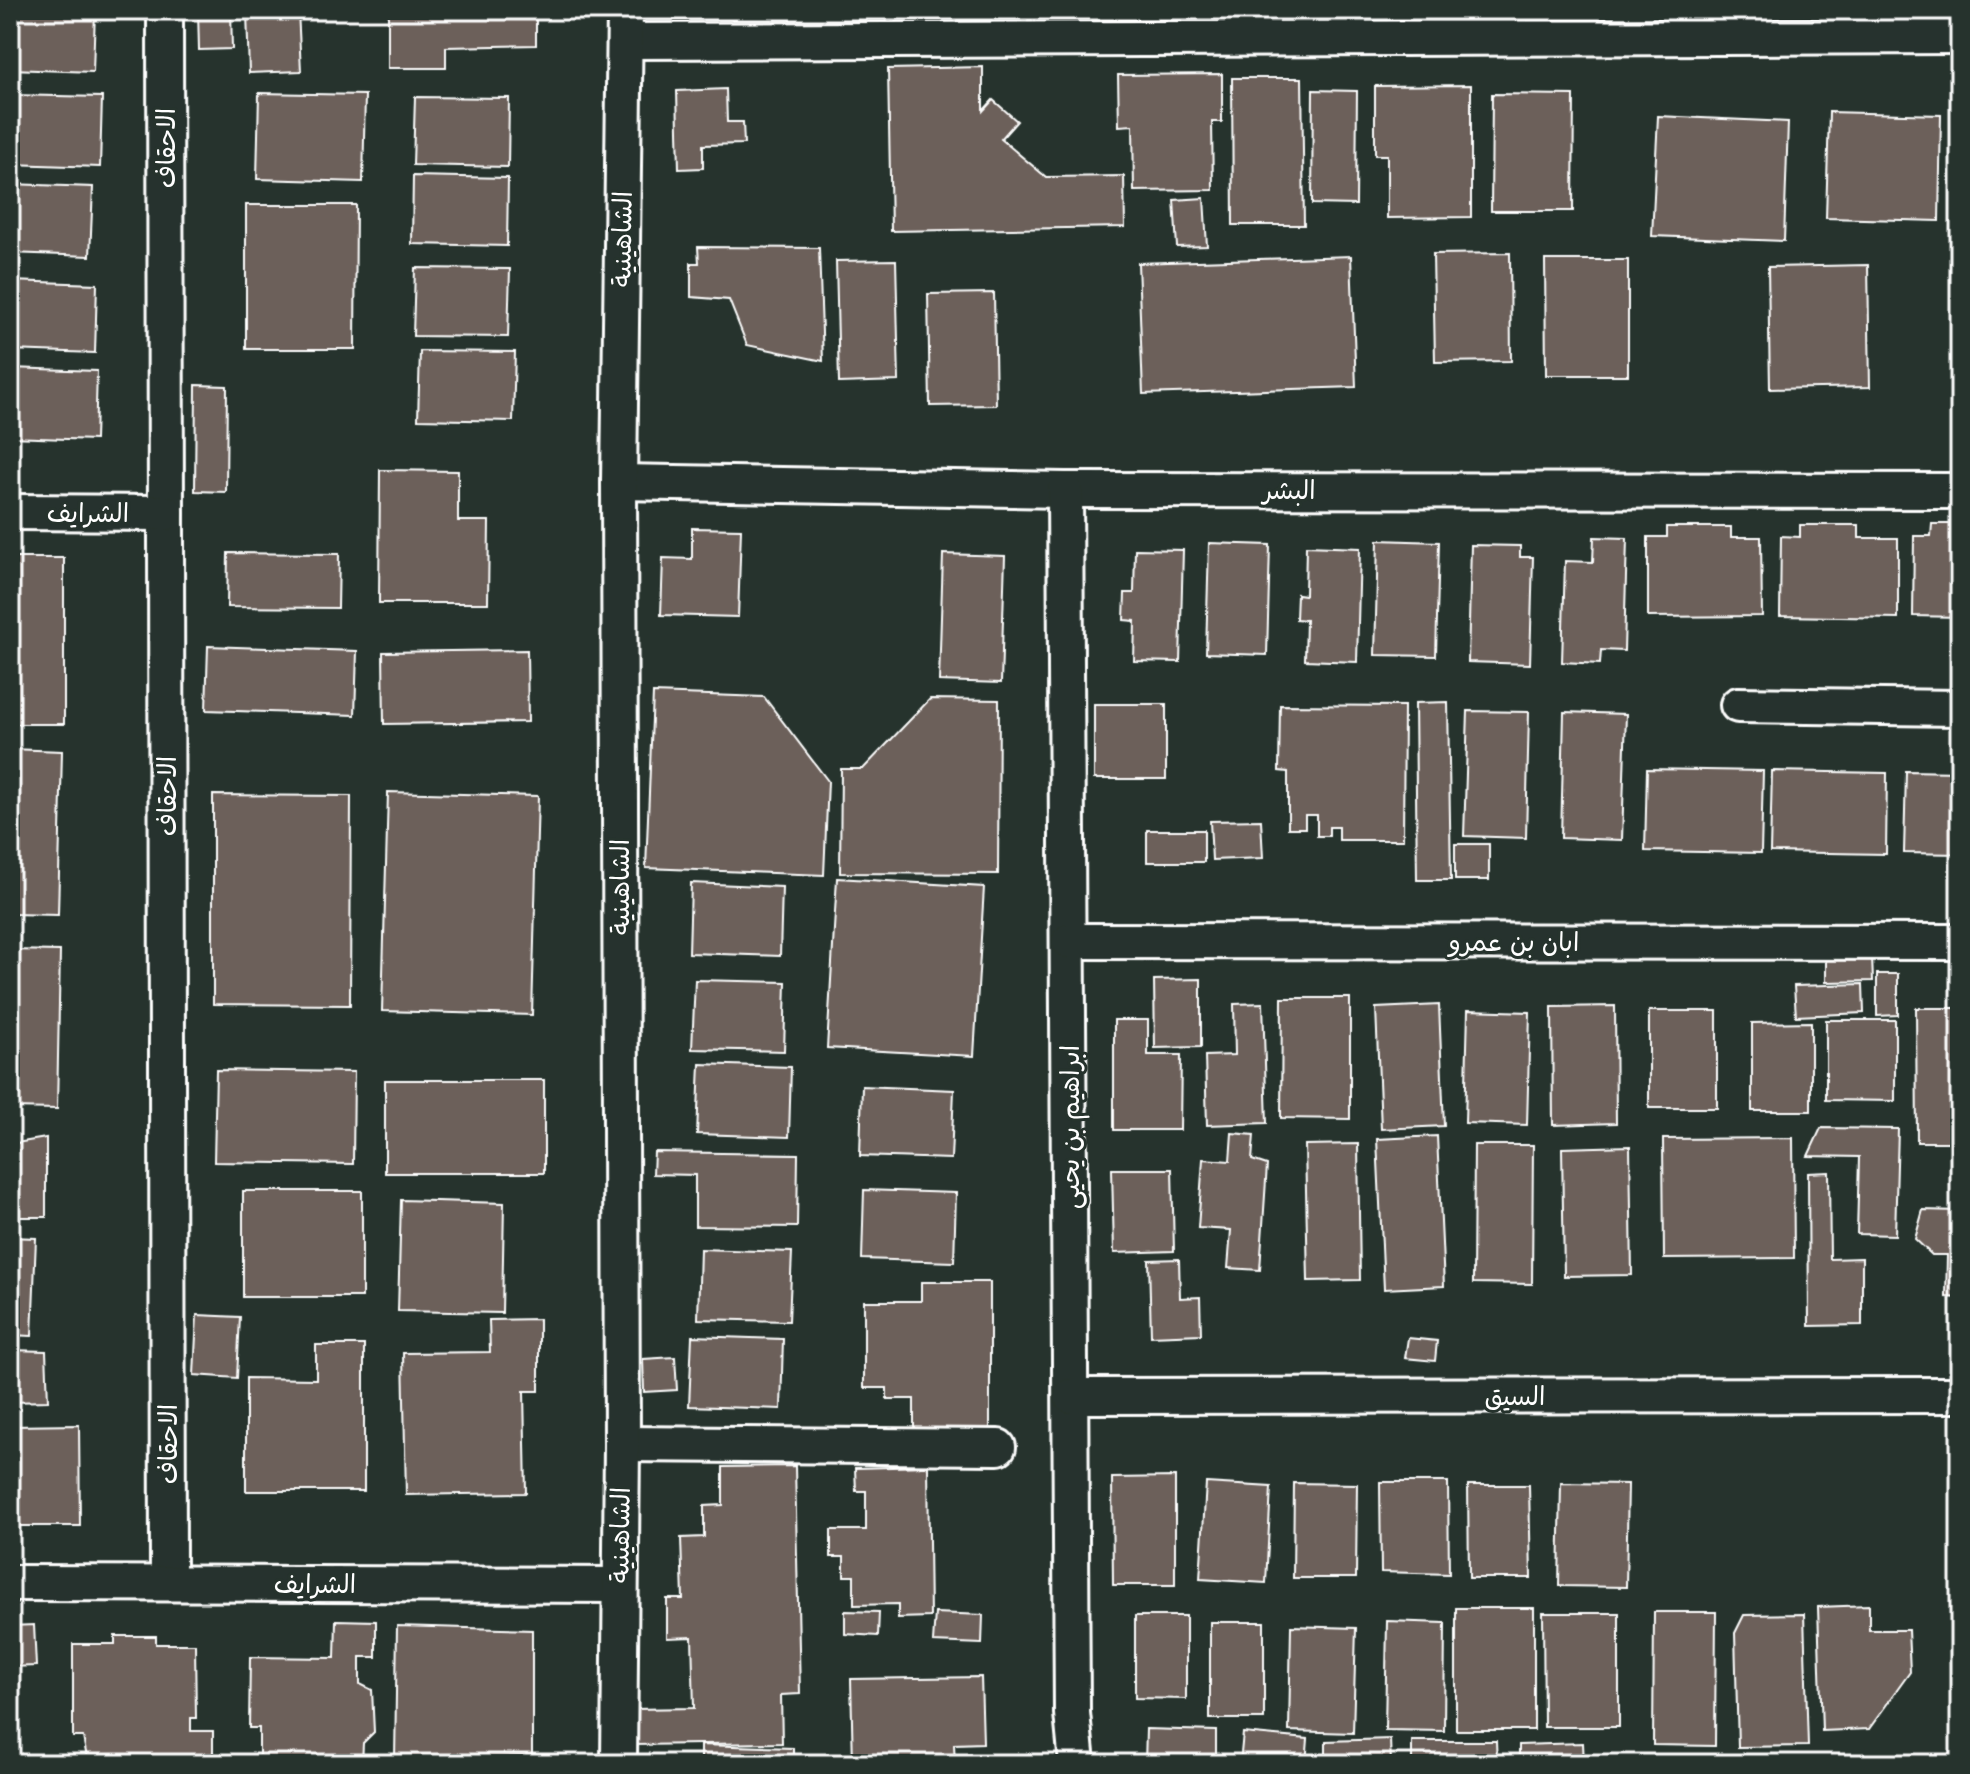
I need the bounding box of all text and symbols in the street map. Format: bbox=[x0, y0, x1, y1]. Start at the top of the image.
street label: الاحقاف bbox=[143, 108, 189, 188]
street label: الشاهينية bbox=[598, 191, 646, 287]
street label: البشر bbox=[1260, 467, 1316, 513]
street label: الشرايف bbox=[47, 490, 129, 536]
street label: الاحقاف bbox=[144, 756, 190, 836]
street label: الشاهينية bbox=[597, 839, 643, 935]
street label: ابان بن عمرو bbox=[1447, 919, 1579, 965]
street label: ابراهيم بن يحيى bbox=[1047, 1045, 1093, 1209]
street label: السيق bbox=[1485, 1373, 1545, 1419]
street label: الاحقاف bbox=[145, 1404, 191, 1484]
street label: الشاهينية bbox=[596, 1487, 644, 1583]
street label: الشرايف bbox=[274, 1561, 356, 1607]

